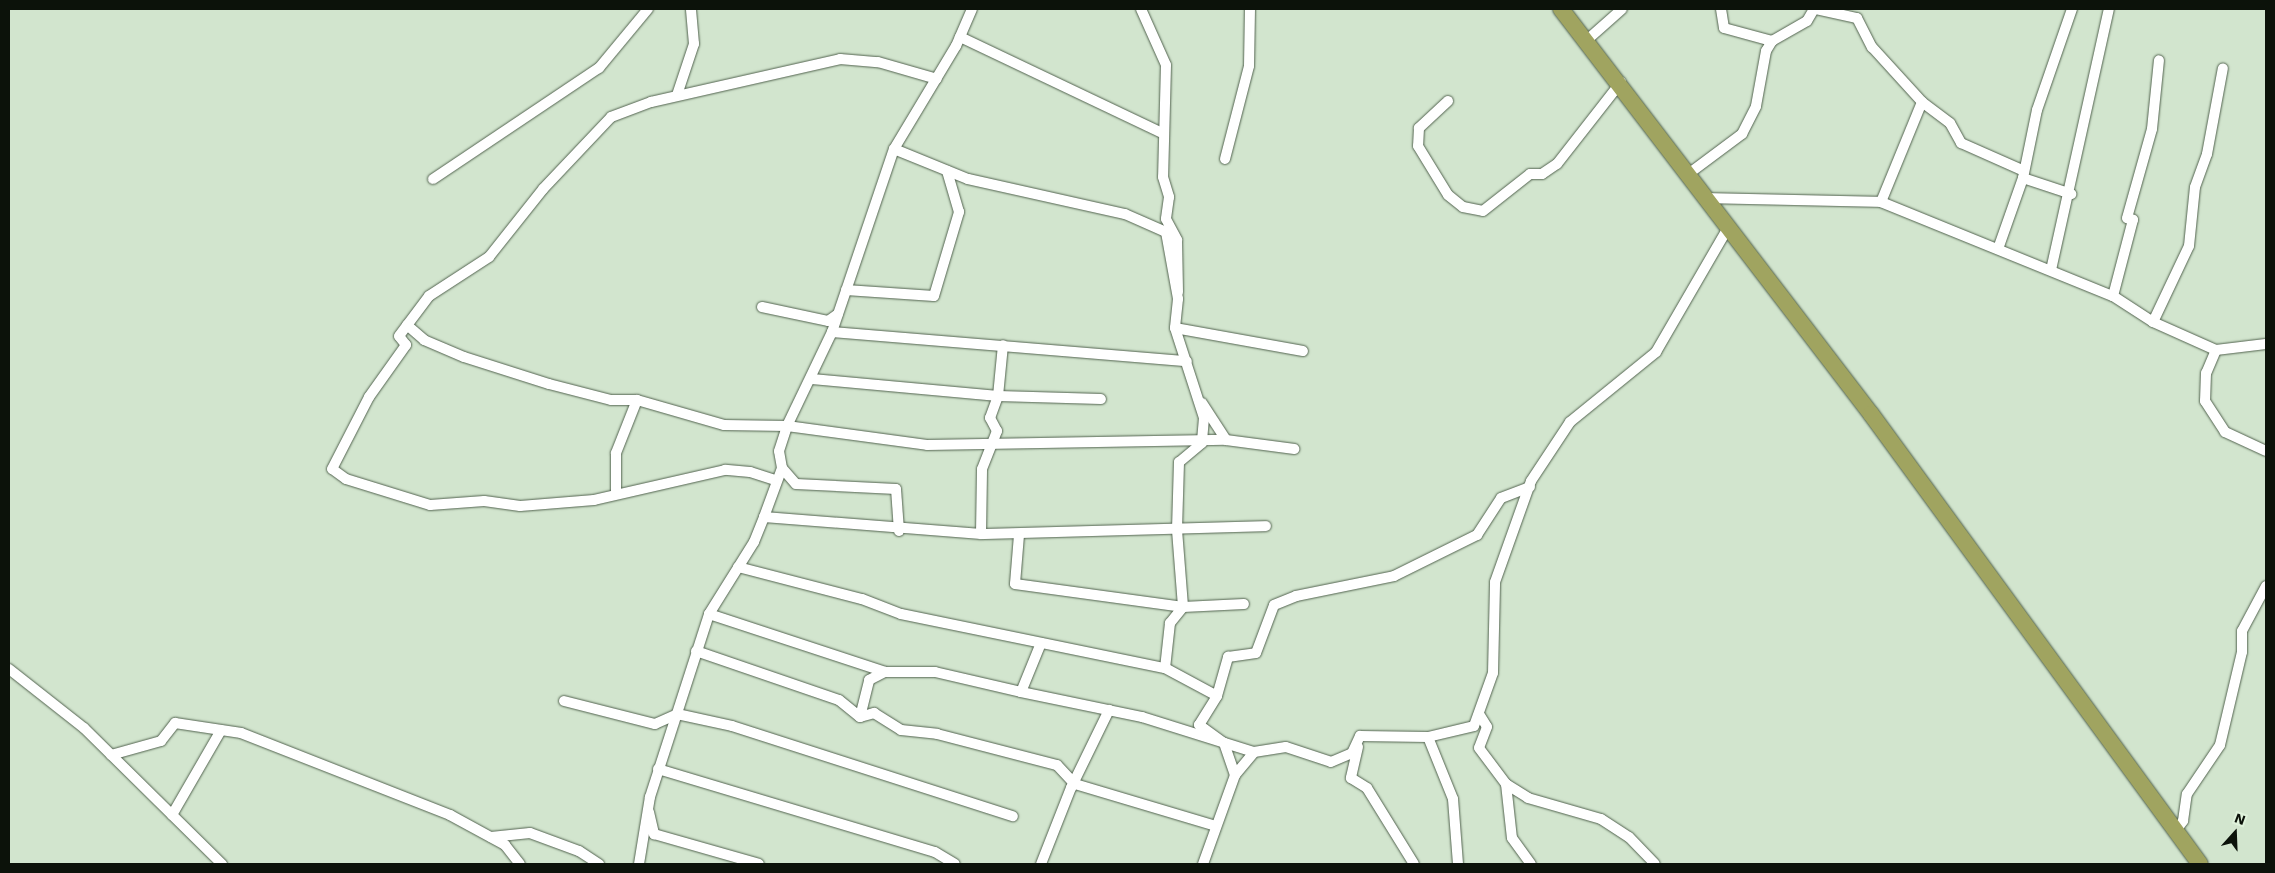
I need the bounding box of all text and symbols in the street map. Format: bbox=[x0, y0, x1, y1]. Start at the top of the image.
north arrow bbox=[2210, 808, 2260, 858]
text: N bbox=[2233, 810, 2248, 828]

